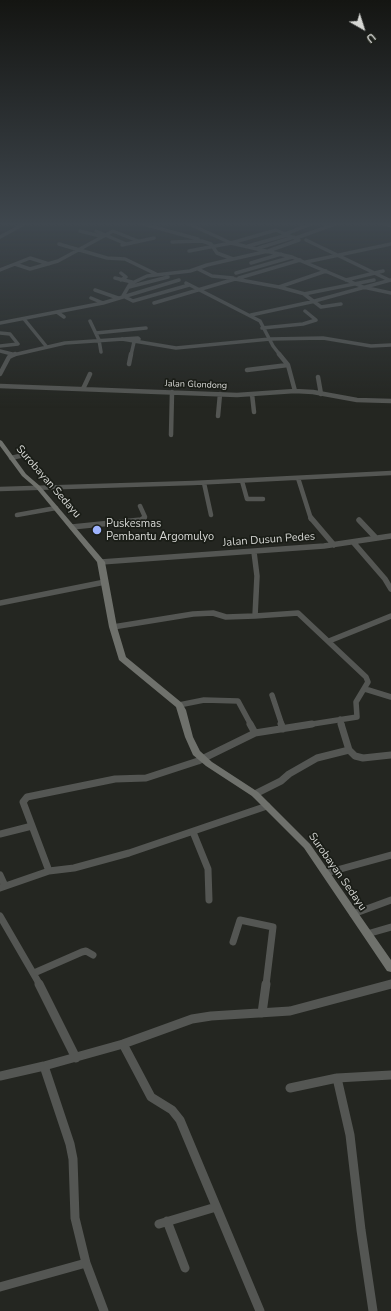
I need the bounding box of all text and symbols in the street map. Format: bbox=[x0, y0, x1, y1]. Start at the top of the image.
north arrow bbox=[343, 8, 383, 48]
text: U bbox=[363, 29, 379, 46]
street label: Jalan Glondong bbox=[165, 379, 227, 391]
street label: Surobayan Sedayu bbox=[13, 443, 83, 521]
place label: Puskesmas Pembantu Argomulyo bbox=[106, 517, 214, 543]
marker: Puskesmas Pembantu Argomulyo bbox=[91, 524, 103, 536]
street label: Jalan Dusun Pedes bbox=[222, 530, 316, 550]
street label: Surobayan Sedayu bbox=[305, 830, 369, 914]

